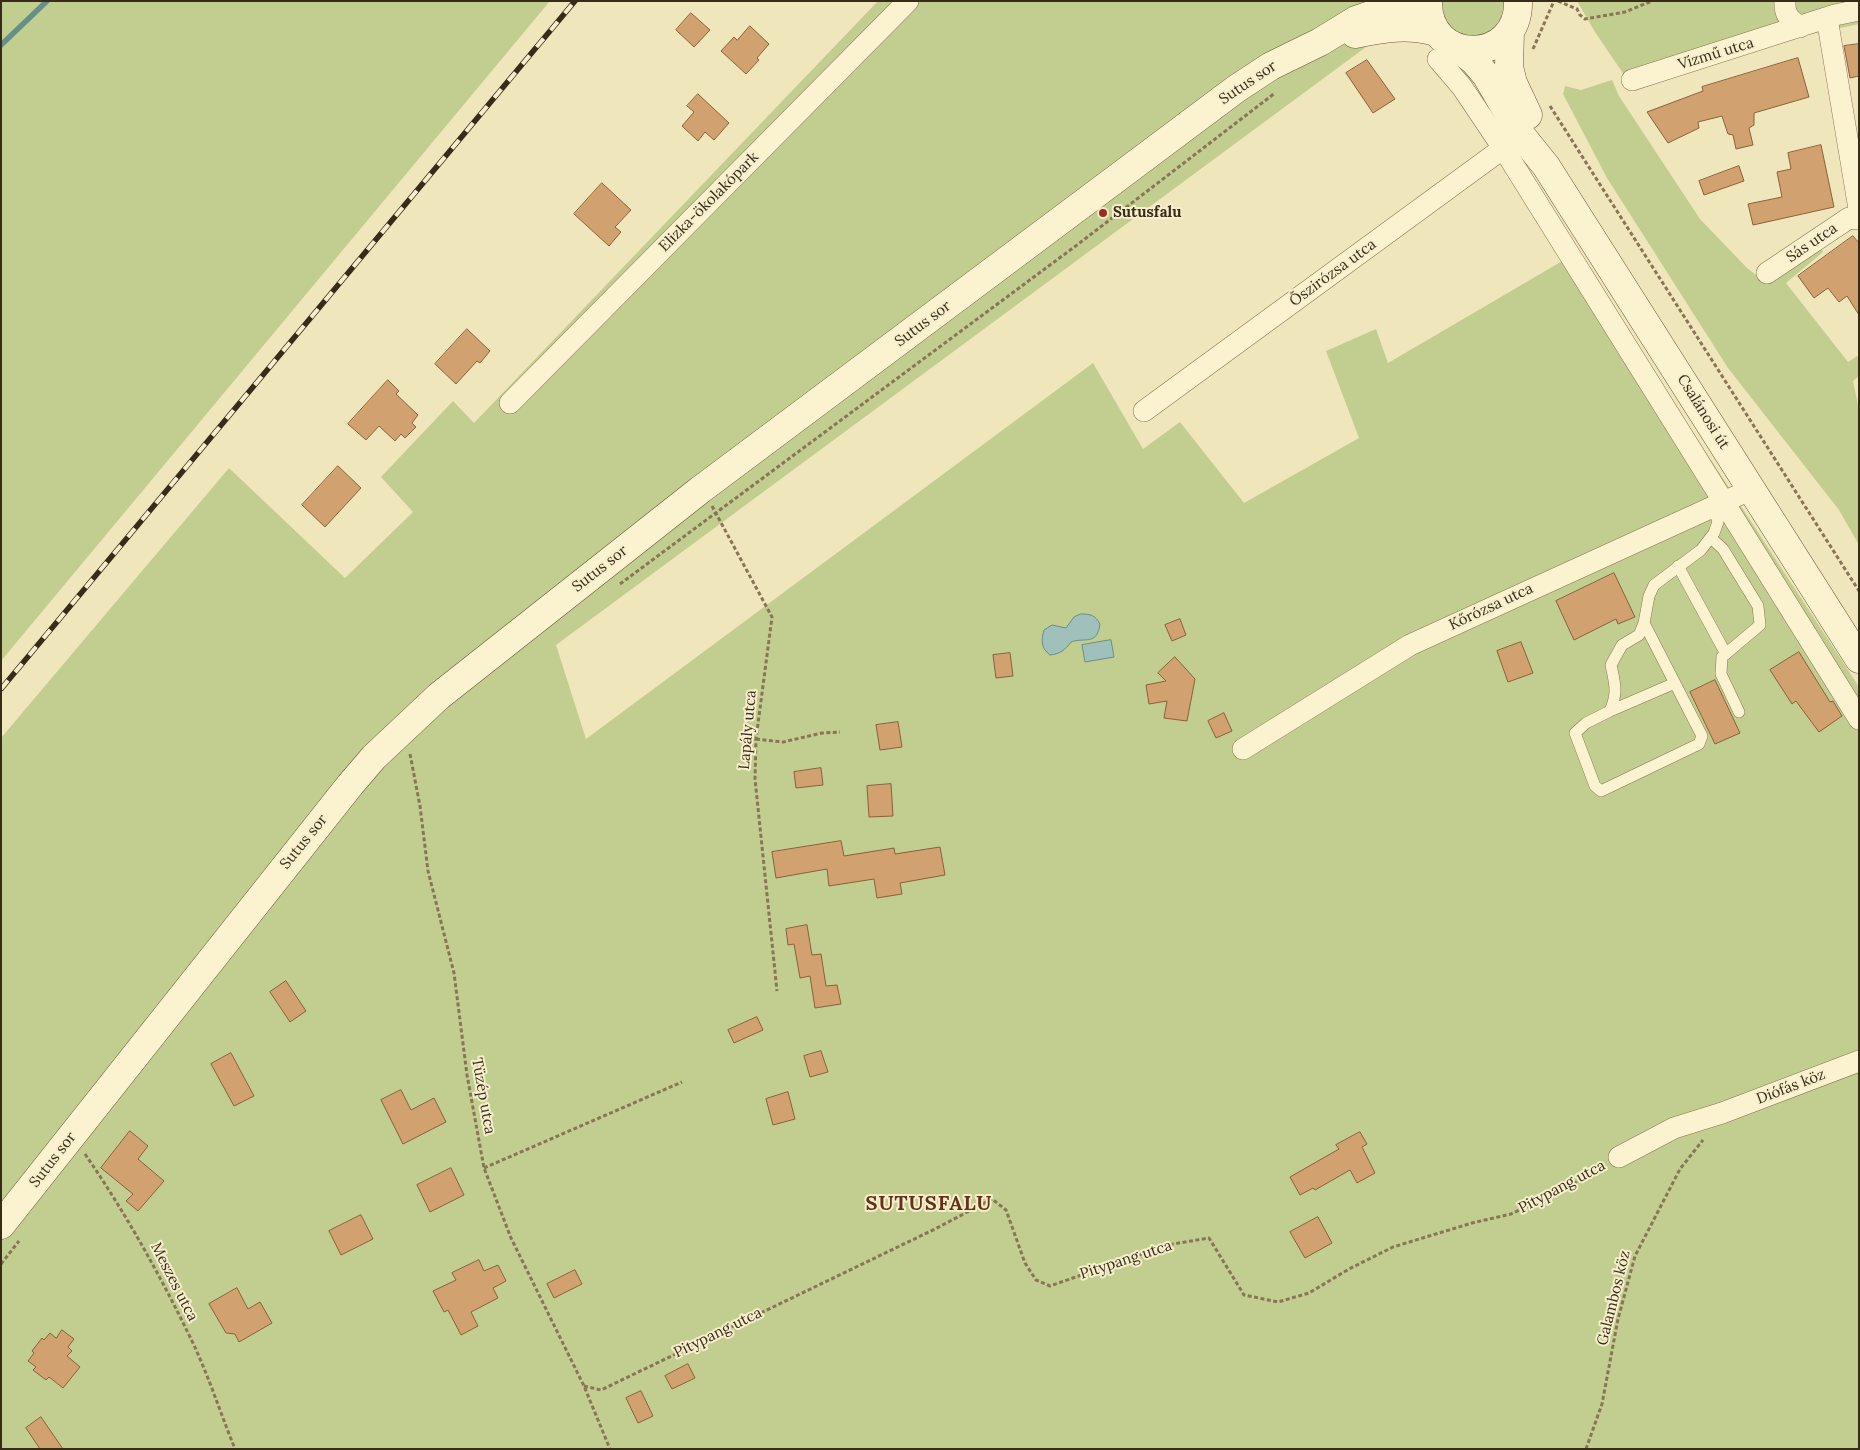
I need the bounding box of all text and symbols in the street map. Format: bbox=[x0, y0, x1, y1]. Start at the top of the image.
street label: Vízmű utca bbox=[1676, 34, 1756, 74]
street label: Sutus sor bbox=[1216, 57, 1280, 109]
street label: Elizka-ökolakópark bbox=[655, 148, 763, 256]
place label: Sutusfalu bbox=[1113, 204, 1181, 222]
marker: Sutusfalu bbox=[1097, 207, 1109, 219]
street label: Sás utca bbox=[1783, 219, 1841, 267]
street label: Őszirózsa utca bbox=[1286, 236, 1380, 310]
street label: Sutus sor bbox=[892, 297, 954, 351]
street label: Csalánosi út bbox=[1673, 371, 1733, 453]
street label: Sutus sor bbox=[569, 542, 631, 596]
street label: Kőrózsa utca bbox=[1446, 580, 1536, 634]
street label: Lapály utca bbox=[736, 689, 760, 771]
street label: Sutus sor bbox=[276, 811, 332, 873]
street label: Tüzép utca bbox=[467, 1056, 499, 1136]
street label: Diófás köz bbox=[1754, 1066, 1828, 1108]
street label: Sutus sor bbox=[26, 1129, 80, 1191]
street label: Pitypang utca bbox=[1515, 1157, 1609, 1217]
district label: SUTUSFALU bbox=[864, 1192, 994, 1216]
street label: Pitypang utca bbox=[1078, 1237, 1174, 1283]
street label: Meszes utca bbox=[147, 1240, 201, 1324]
street label: Galambos köz bbox=[1594, 1249, 1634, 1347]
street label: Pitypang utca bbox=[671, 1304, 765, 1362]

